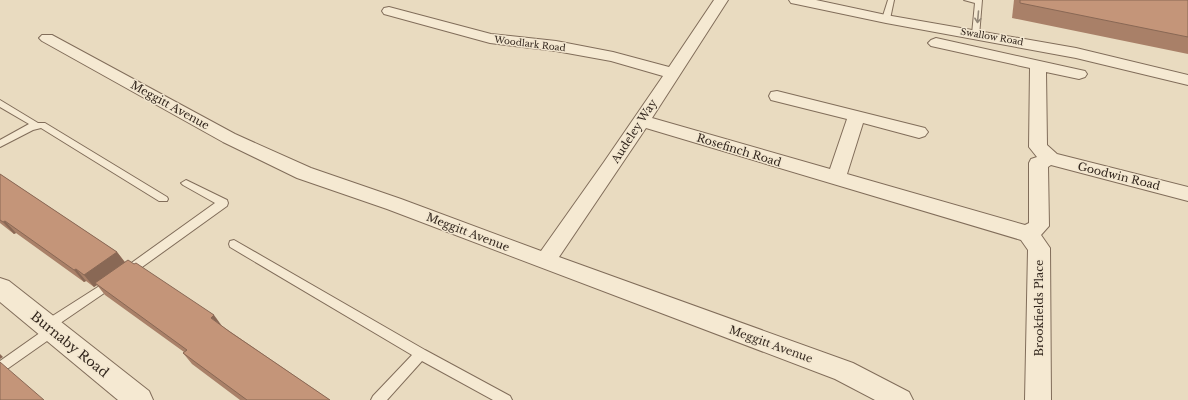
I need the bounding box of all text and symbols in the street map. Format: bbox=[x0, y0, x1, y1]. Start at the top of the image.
one-way arrow bbox=[974, 10, 981, 23]
street label: Swallow Road bbox=[960, 26, 1024, 47]
street label: Woodlark Road bbox=[493, 34, 566, 53]
street label: Meggitt Avenue bbox=[128, 78, 212, 132]
street label: Audeley Way bbox=[608, 96, 660, 166]
street label: Rosefinch Road bbox=[695, 130, 784, 170]
street label: Goodwin Road bbox=[1076, 159, 1162, 193]
street label: Meggitt Avenue bbox=[424, 210, 512, 254]
street label: Brookfields Place bbox=[1032, 260, 1046, 356]
street label: Burnaby Road bbox=[27, 308, 112, 381]
street label: Meggitt Avenue bbox=[727, 322, 815, 366]

